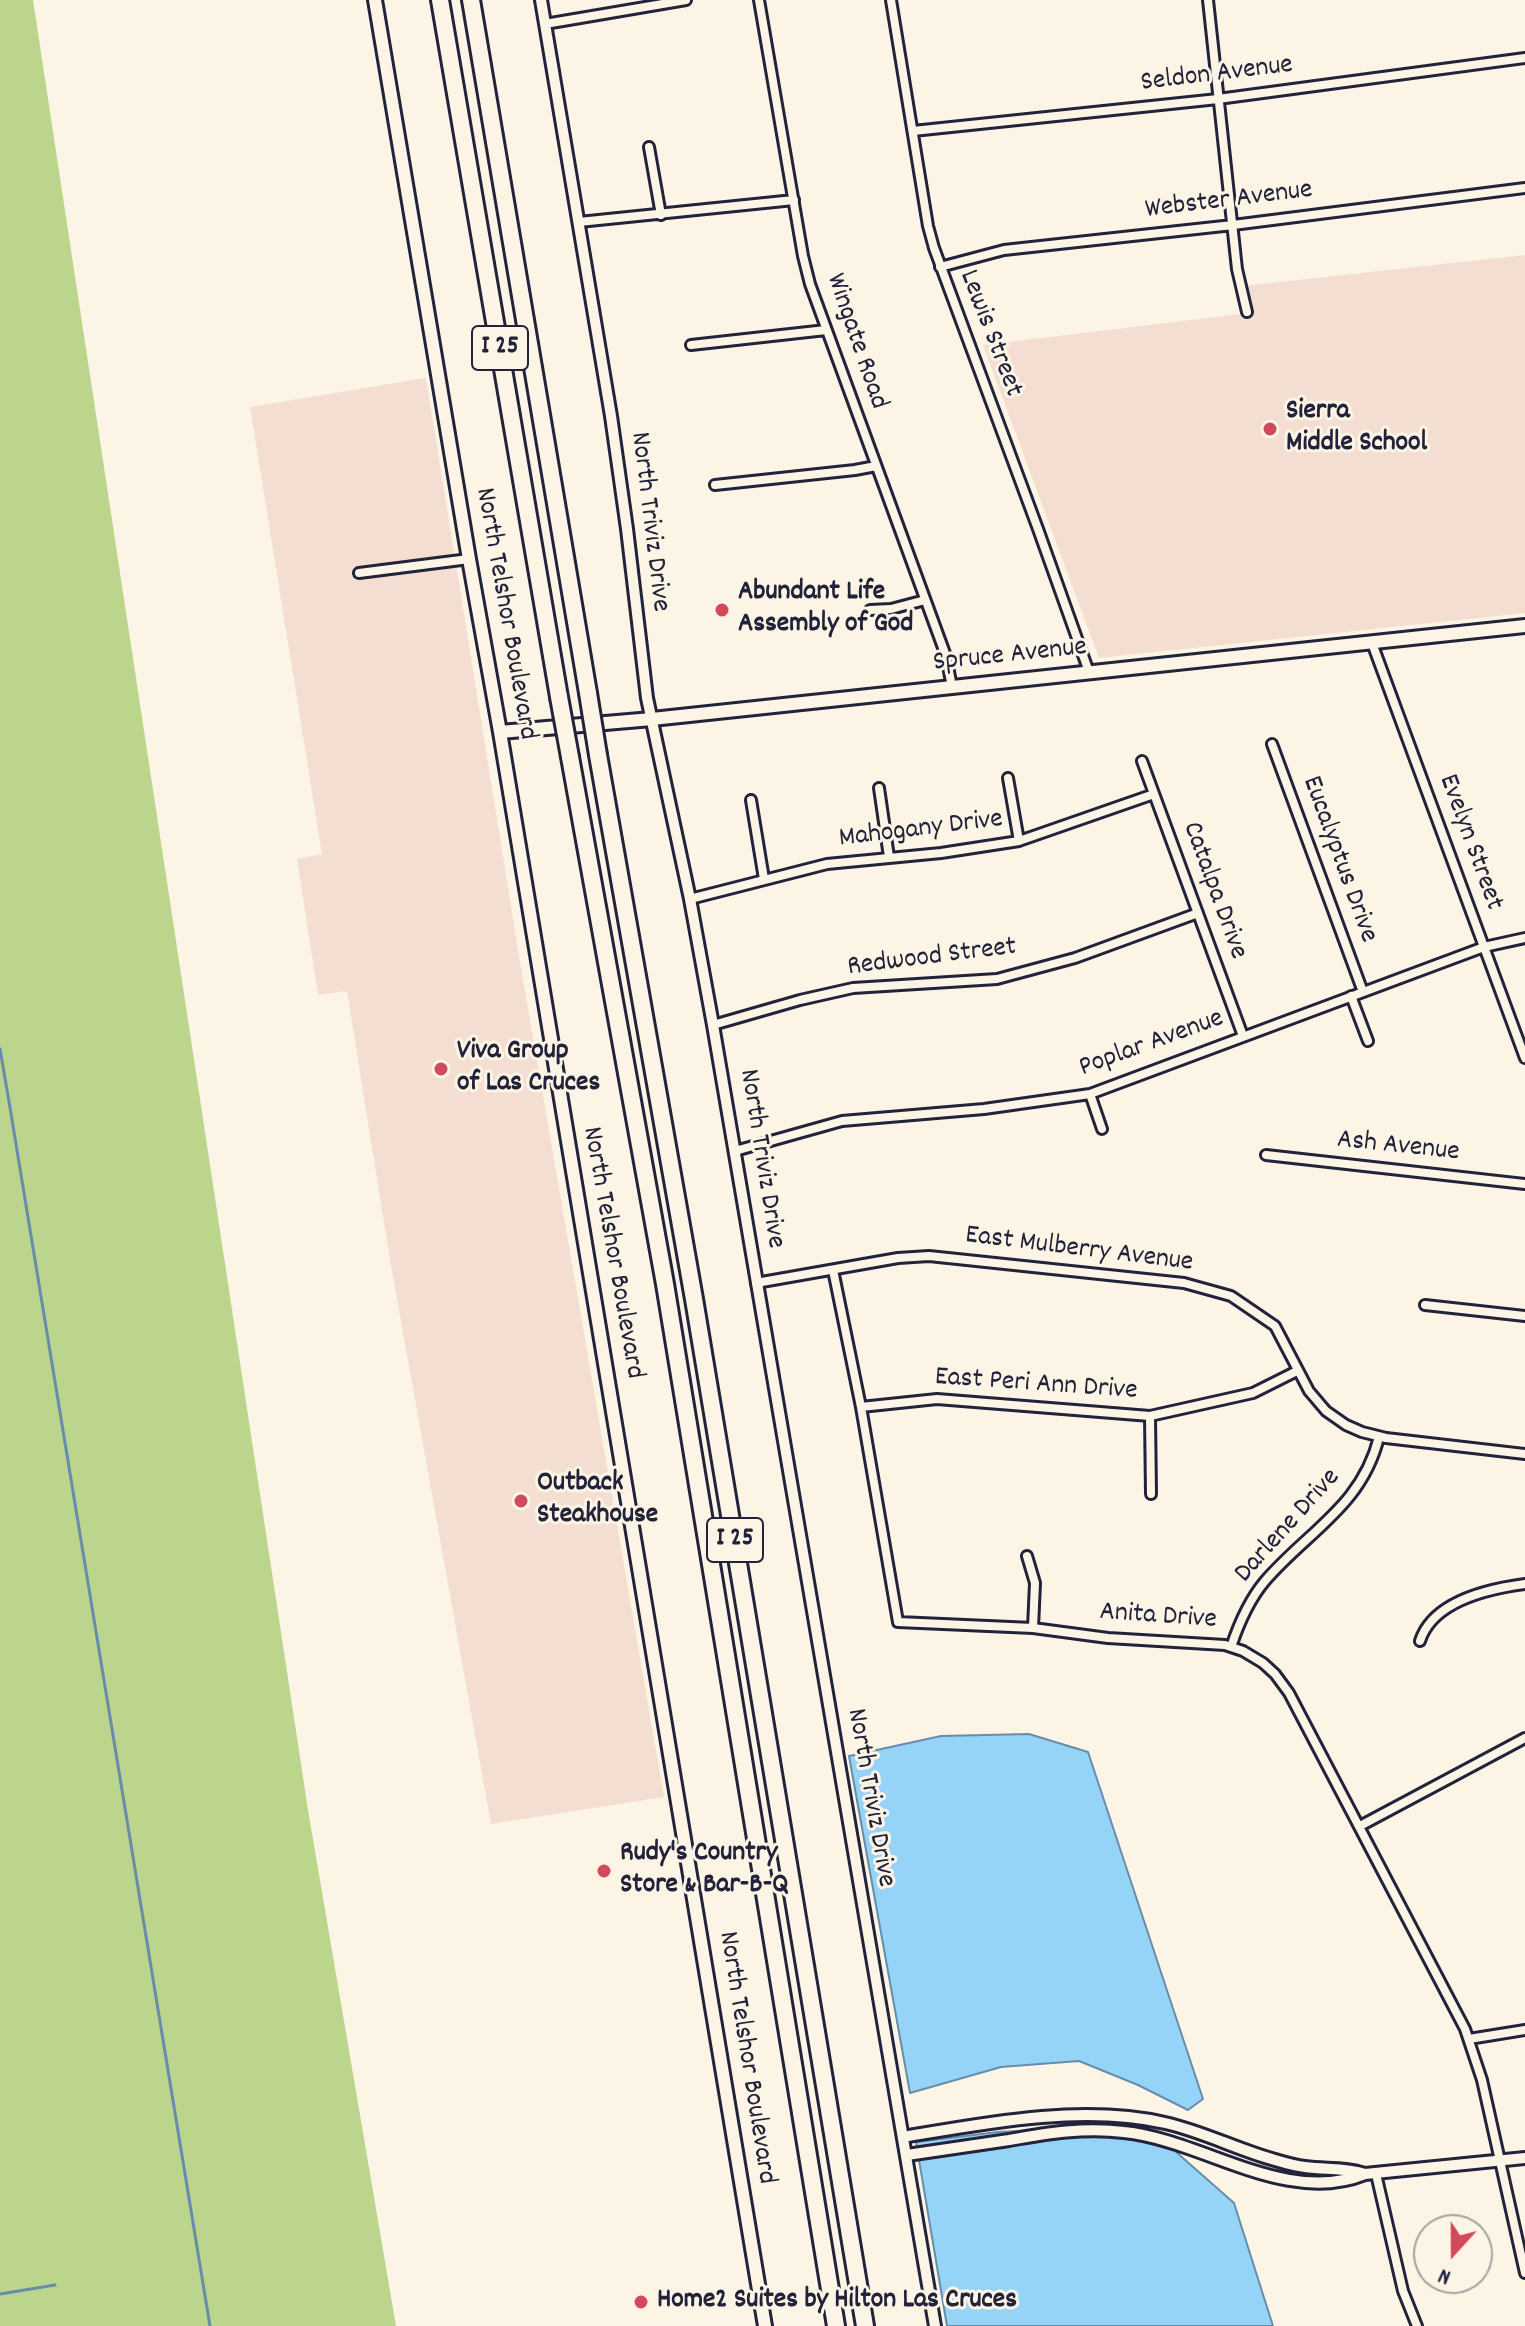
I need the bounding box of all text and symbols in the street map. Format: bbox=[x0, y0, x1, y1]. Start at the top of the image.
street label: Seldon Avenue bbox=[1139, 50, 1295, 102]
street label: Webster Avenue bbox=[1143, 175, 1315, 229]
street label: Lewis Street bbox=[949, 266, 1029, 402]
street label: Wingate Road bbox=[816, 270, 894, 414]
road number: I 25 bbox=[472, 326, 528, 370]
place label: Sierra Middle School bbox=[1286, 396, 1427, 462]
marker: Sierra Middle School bbox=[1261, 420, 1279, 438]
street label: North Triviz Drive bbox=[620, 430, 676, 614]
street label: North Telshor Boulevard bbox=[465, 485, 543, 743]
place label: Abundant Life Assembly of God bbox=[738, 577, 913, 643]
marker: Abundant Life Assembly of God bbox=[713, 601, 731, 619]
street label: Spruce Avenue bbox=[932, 632, 1088, 682]
street label: Evelyn Street bbox=[1429, 770, 1509, 916]
street label: Eucalyptus Drive bbox=[1292, 772, 1384, 948]
street label: Mahogany Drive bbox=[837, 804, 1005, 858]
street label: Catalpa Drive bbox=[1173, 818, 1253, 964]
street label: Redwood Street bbox=[846, 932, 1018, 986]
street label: Poplar Avenue bbox=[1075, 1003, 1229, 1087]
place label: Viva Group of Las Cruces bbox=[457, 1036, 600, 1102]
marker: Viva Group of Las Cruces bbox=[432, 1060, 450, 1078]
street label: North Triviz Drive bbox=[729, 1067, 791, 1251]
street label: North Telshor Boulevard bbox=[572, 1124, 650, 1382]
street label: Ash Avenue bbox=[1335, 1125, 1461, 1171]
street label: East Mulberry Avenue bbox=[963, 1220, 1195, 1282]
street label: East Peri Ann Drive bbox=[934, 1362, 1138, 1410]
street label: Darlene Drive bbox=[1229, 1463, 1349, 1591]
place label: Outback Steakhouse bbox=[537, 1468, 658, 1534]
marker: Outback Steakhouse bbox=[512, 1492, 530, 1510]
road number: I 25 bbox=[707, 1518, 763, 1562]
street label: Anita Drive bbox=[1098, 1597, 1218, 1639]
street label: North Triviz Drive bbox=[837, 1706, 901, 1890]
place label: Rudy's Country Store & Bar-B-Q bbox=[620, 1838, 789, 1904]
marker: Rudy's Country Store & Bar-B-Q bbox=[595, 1862, 613, 1880]
street label: North Telshor Boulevard bbox=[708, 1929, 782, 2187]
north arrow bbox=[1413, 2214, 1493, 2294]
text: N bbox=[1434, 2259, 1456, 2291]
place label: Home2 Suites by Hilton Las Cruces bbox=[657, 2285, 1017, 2319]
marker: Home2 Suites by Hilton Las Cruces bbox=[632, 2293, 650, 2311]

